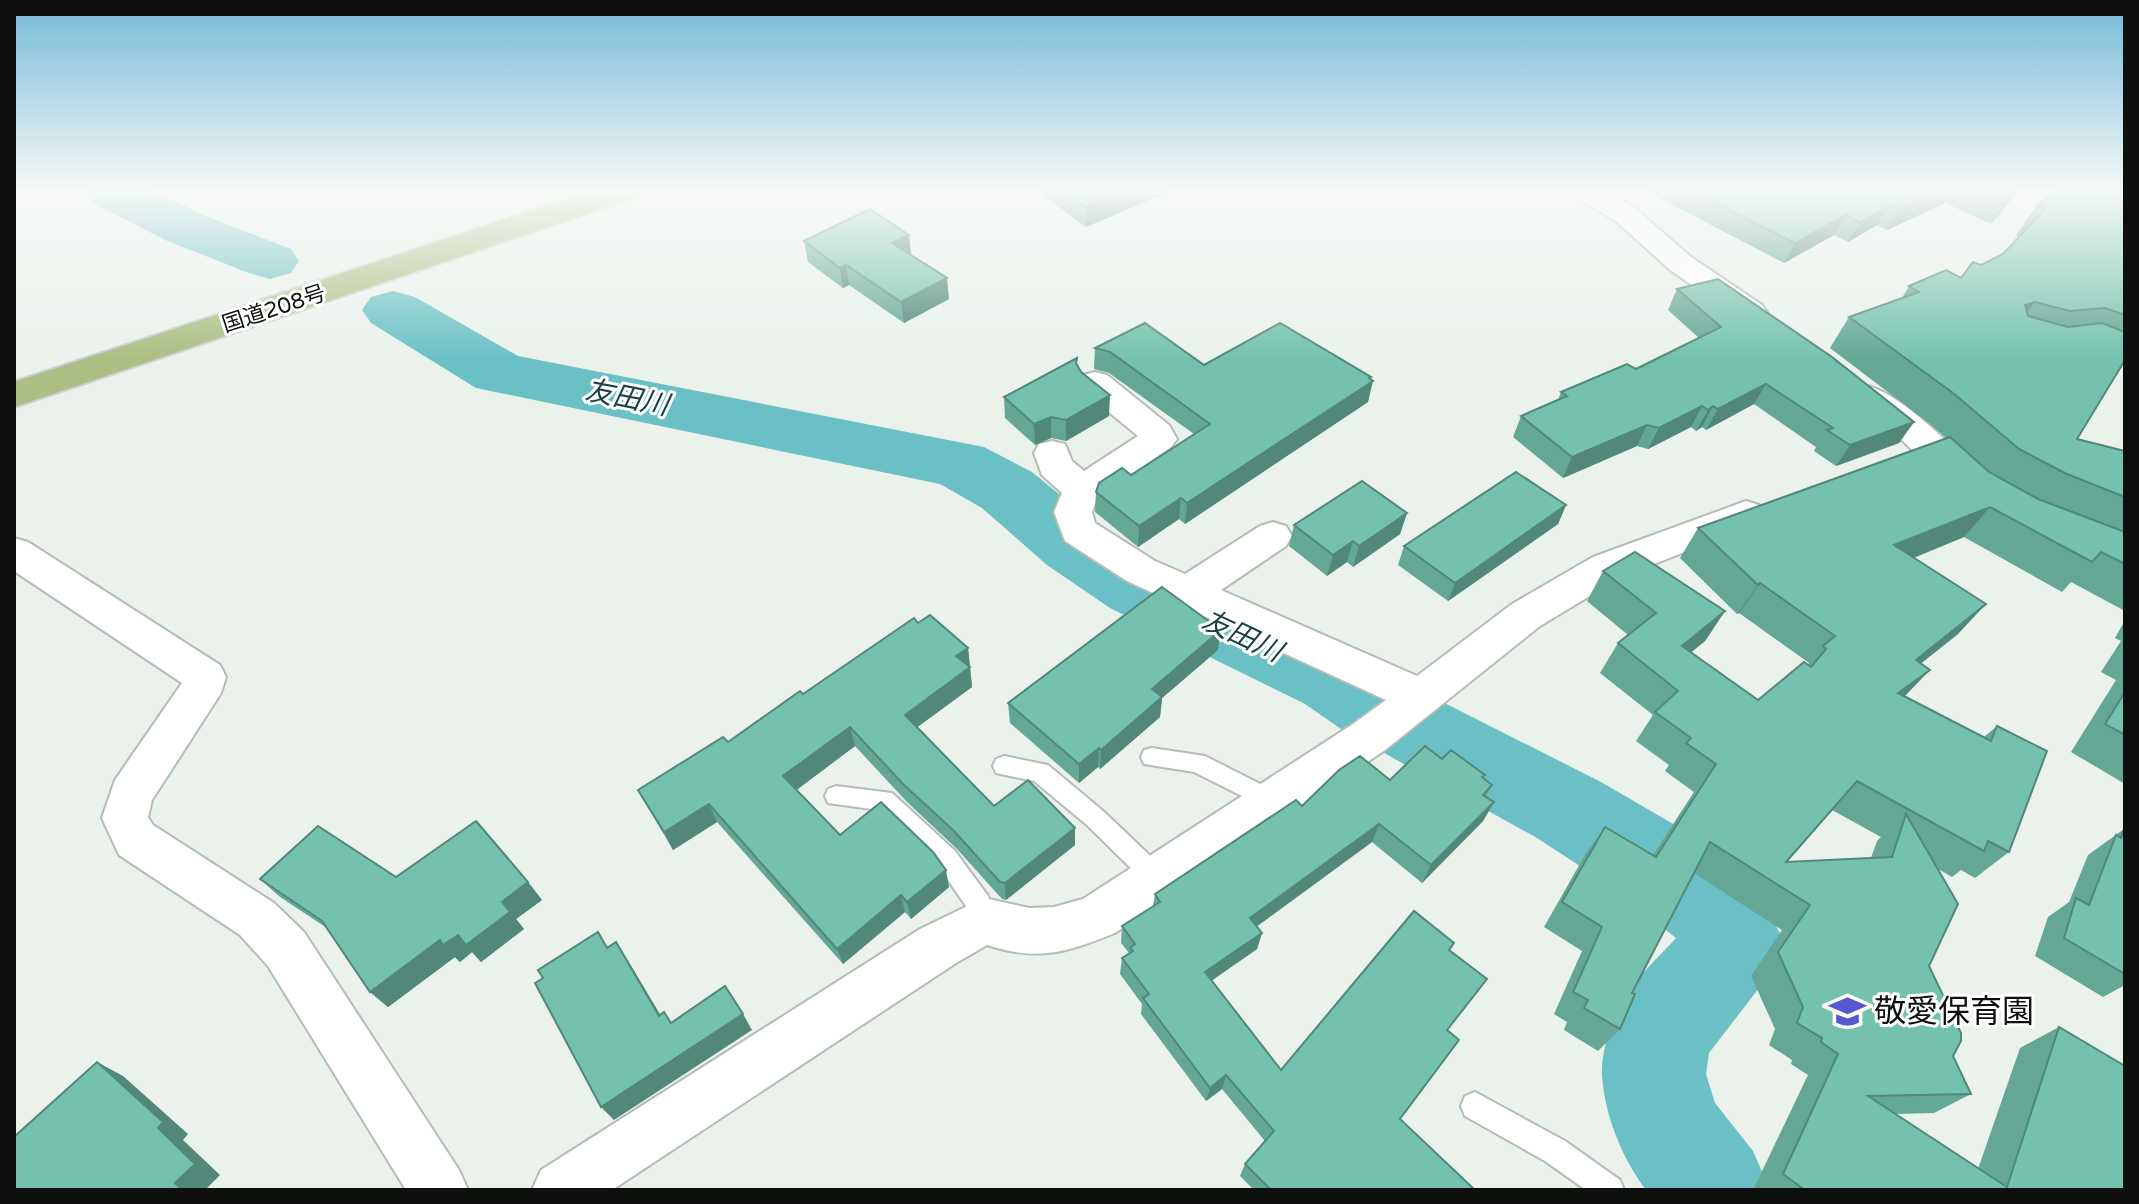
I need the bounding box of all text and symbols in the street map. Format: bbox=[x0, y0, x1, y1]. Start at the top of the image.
street label: 国道208号 bbox=[219, 280, 329, 338]
water label: 友田川 bbox=[583, 373, 674, 423]
water label: 友田川 bbox=[1197, 603, 1290, 670]
school or university icon: 敬愛保育園 bbox=[1829, 993, 1867, 1031]
place label: 敬愛保育園 bbox=[1874, 993, 2034, 1031]

